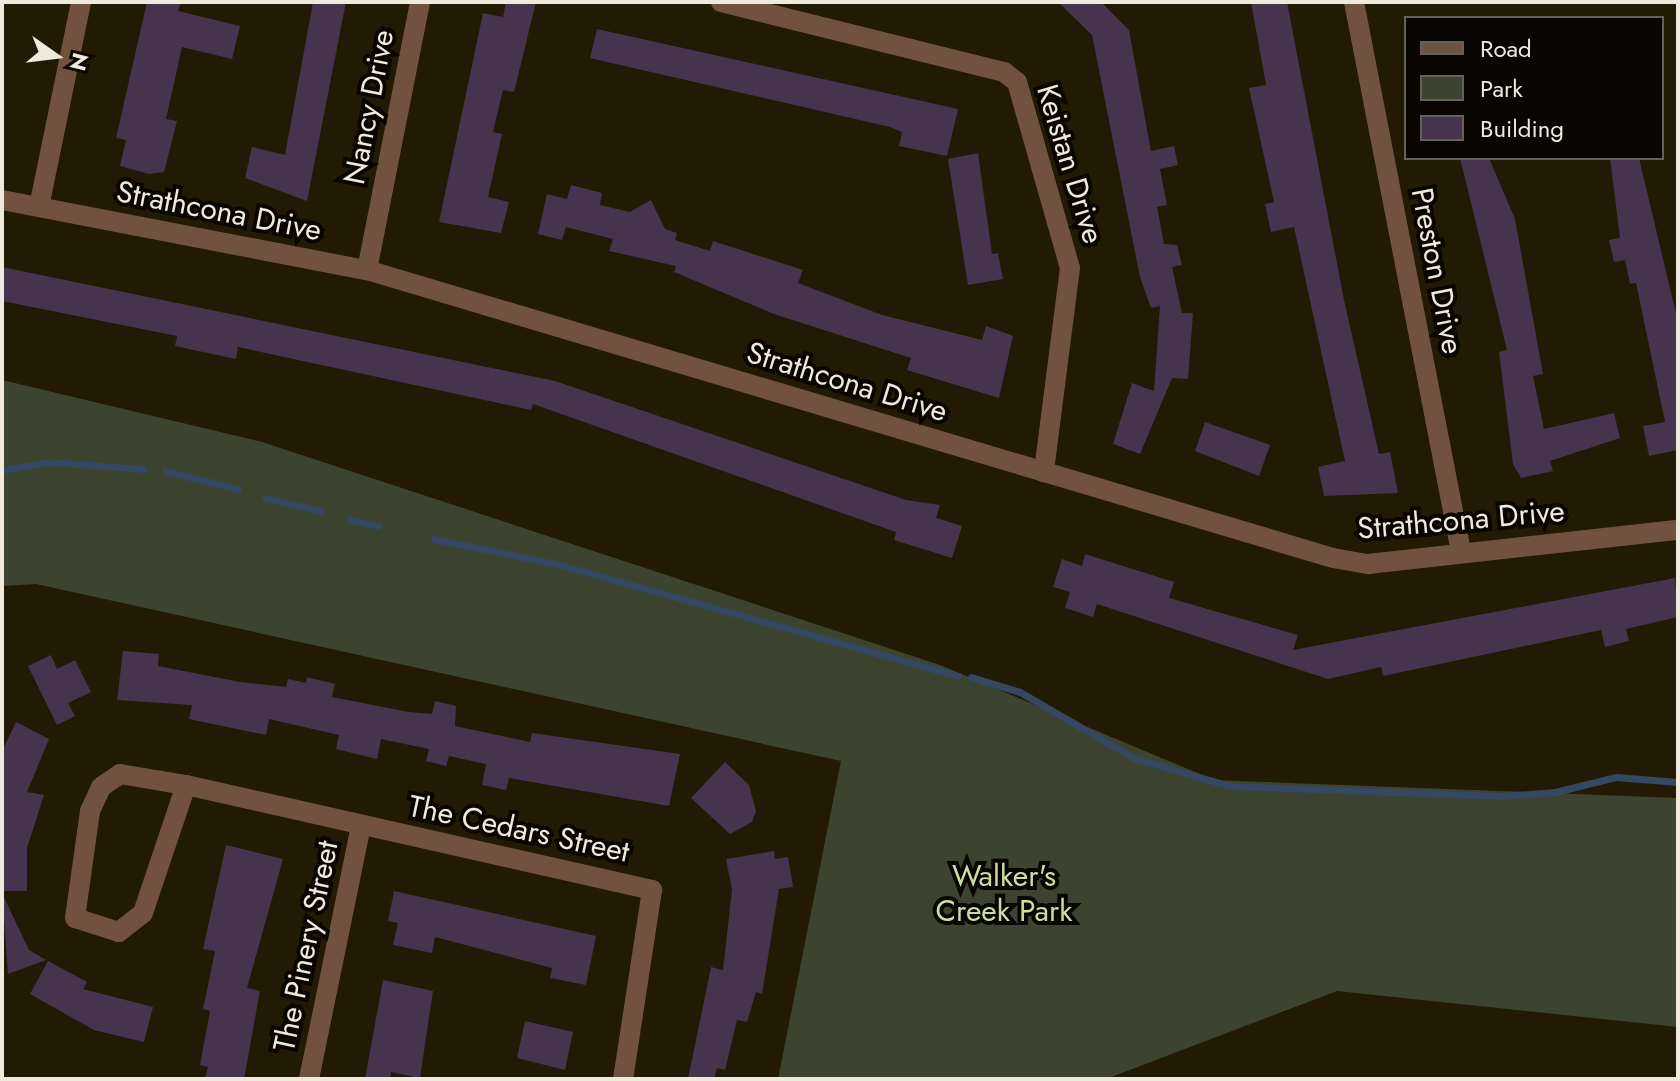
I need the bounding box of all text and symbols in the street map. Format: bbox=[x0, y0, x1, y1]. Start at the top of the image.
north arrow bbox=[16, 16, 96, 96]
legend bbox=[1404, 16, 1664, 160]
street label: Nancy Drive bbox=[336, 27, 402, 187]
text: Road bbox=[1480, 31, 1532, 66]
text: N bbox=[62, 49, 97, 74]
text: Park bbox=[1480, 71, 1523, 106]
street label: Keistan Drive bbox=[1029, 80, 1111, 248]
text: Building bbox=[1480, 111, 1564, 146]
street label: Strathcona Drive bbox=[114, 173, 324, 249]
street label: Preston Drive bbox=[1403, 185, 1471, 357]
street label: Strathcona Drive bbox=[742, 334, 952, 430]
street label: Strathcona Drive bbox=[1356, 493, 1566, 547]
street label: The Cedars Street bbox=[405, 788, 633, 870]
street label: The Pinery Street bbox=[266, 837, 346, 1055]
park label: Walker's Creek Park bbox=[936, 858, 1072, 928]

